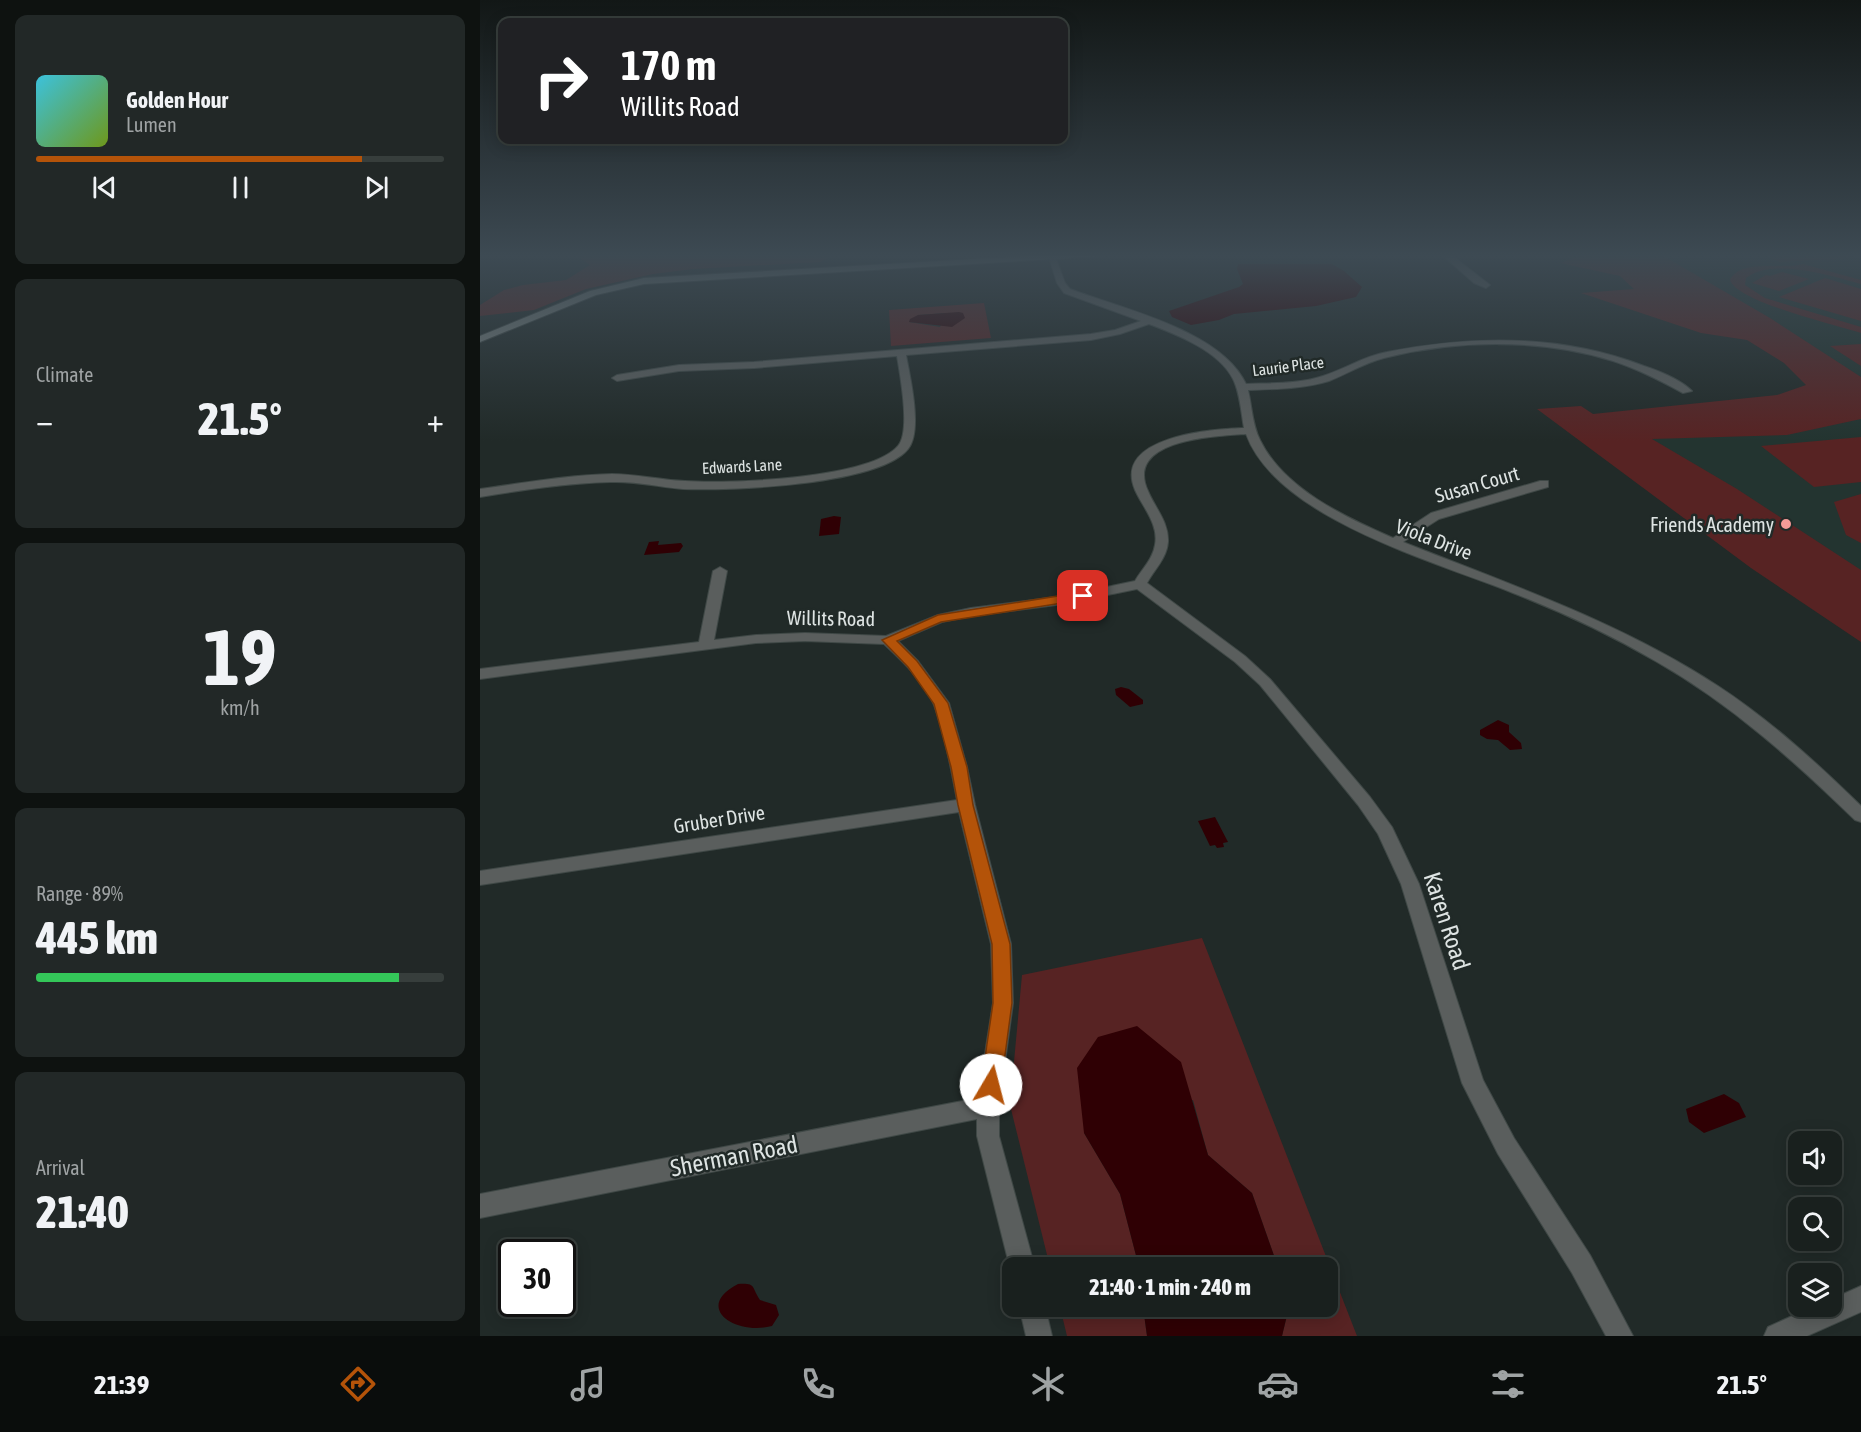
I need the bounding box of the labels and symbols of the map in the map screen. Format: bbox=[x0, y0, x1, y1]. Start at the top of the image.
street label: Laurie Place bbox=[1251, 353, 1325, 379]
street label: Edwards Lane bbox=[702, 455, 782, 477]
street label: Susan Court bbox=[1432, 461, 1522, 507]
place label: Friends Academy bbox=[1650, 513, 1774, 536]
street label: Viola Drive bbox=[1393, 514, 1475, 564]
marker: Friends Academy bbox=[1779, 517, 1793, 531]
pin bbox=[1057, 570, 1108, 621]
street label: Willits Road bbox=[787, 606, 875, 630]
street label: Gruber Drive bbox=[672, 800, 766, 838]
street label: Karen Road bbox=[1419, 869, 1475, 973]
position arrow bbox=[959, 1053, 1023, 1117]
street label: Sherman Road bbox=[668, 1130, 800, 1182]
speed limit sign: 30 bbox=[498, 1239, 576, 1317]

